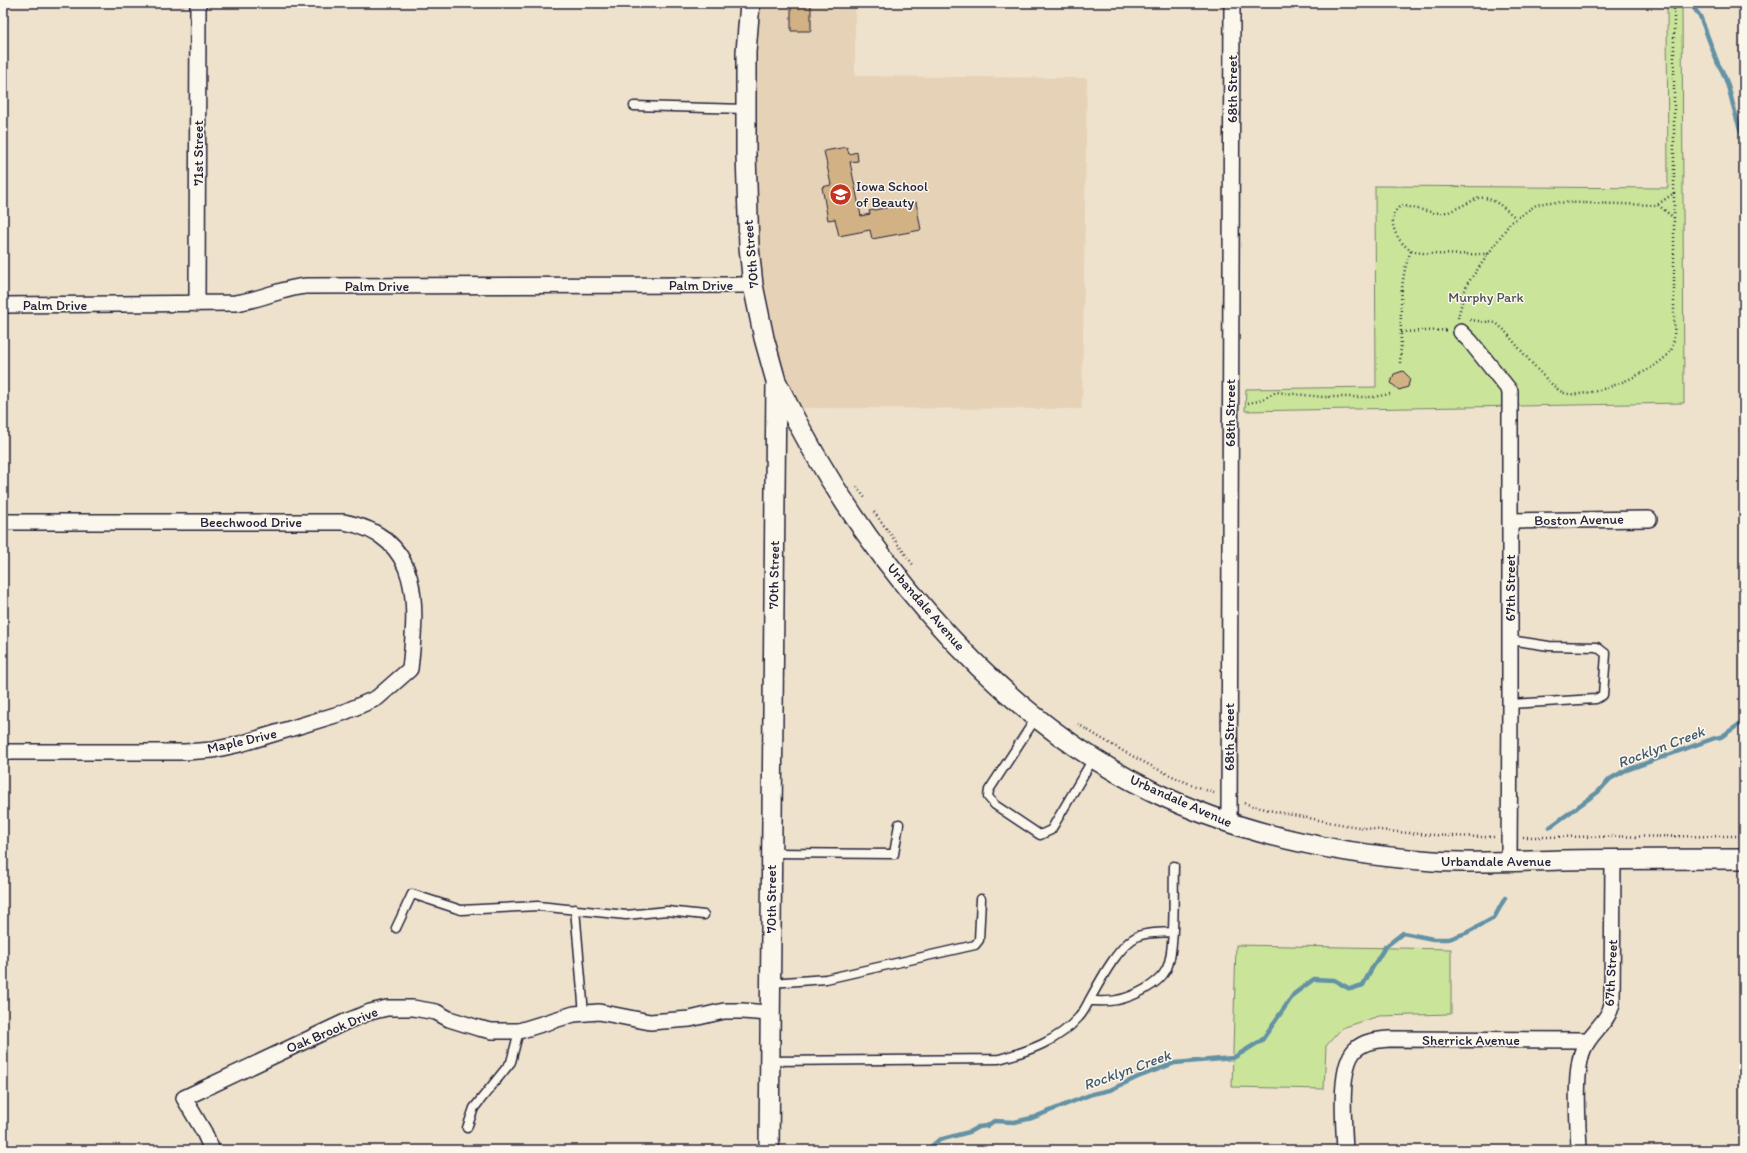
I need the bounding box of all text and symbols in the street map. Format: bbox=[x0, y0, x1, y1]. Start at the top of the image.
street label: 68th Street bbox=[1224, 55, 1241, 123]
street label: 71st Street bbox=[190, 120, 207, 186]
place label: Iowa School of Beauty bbox=[856, 178, 928, 211]
school or university icon: Iowa School of Beauty bbox=[827, 181, 853, 207]
street label: 70th Street bbox=[740, 219, 762, 289]
street label: Palm Drive bbox=[669, 277, 733, 294]
street label: Palm Drive bbox=[345, 278, 409, 295]
park label: Murphy Park bbox=[1448, 289, 1525, 306]
street label: Palm Drive bbox=[23, 297, 87, 314]
street label: 68th Street bbox=[1222, 379, 1239, 447]
street label: Boston Avenue bbox=[1534, 511, 1624, 529]
street label: Beechwood Drive bbox=[200, 514, 302, 531]
street label: 70th Street bbox=[765, 541, 783, 609]
street label: 67th Street bbox=[1502, 554, 1519, 622]
street label: Urbandale Avenue bbox=[883, 560, 969, 654]
street label: 68th Street bbox=[1221, 703, 1238, 771]
water label: Rocklyn Creek bbox=[1615, 722, 1708, 772]
street label: Maple Drive bbox=[206, 725, 279, 757]
street label: Urbandale Avenue bbox=[1127, 771, 1235, 831]
street label: Urbandale Avenue bbox=[1441, 853, 1551, 870]
street label: 70th Street bbox=[763, 865, 780, 933]
street label: 67th Street bbox=[1601, 939, 1621, 1007]
street label: Oak Brook Drive bbox=[284, 1003, 381, 1057]
street label: Sherrick Avenue bbox=[1422, 1032, 1520, 1049]
water label: Rocklyn Creek bbox=[1081, 1045, 1174, 1094]

